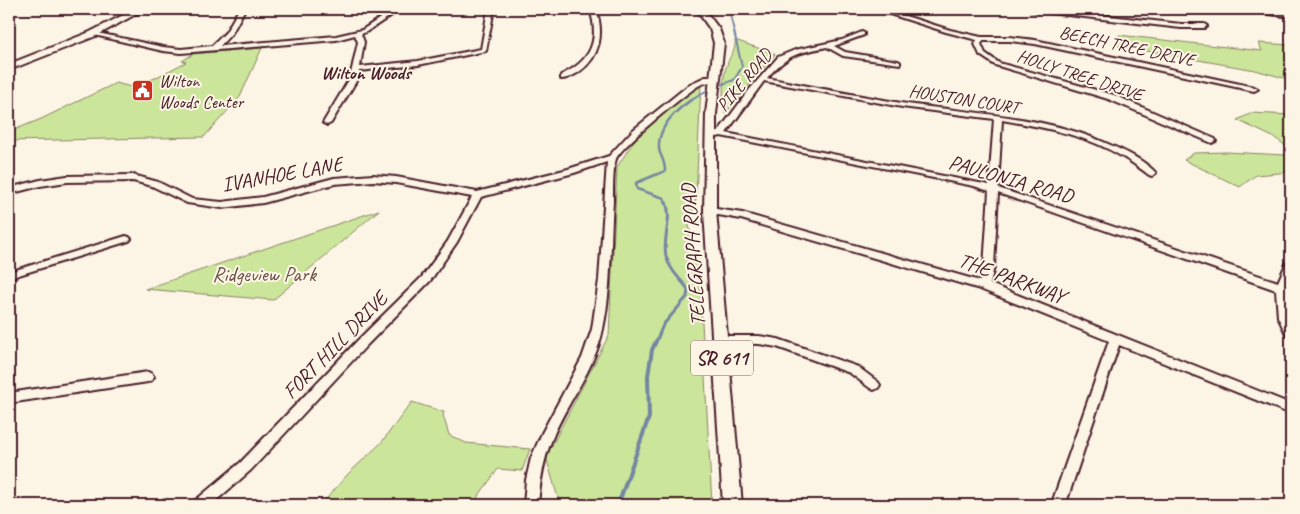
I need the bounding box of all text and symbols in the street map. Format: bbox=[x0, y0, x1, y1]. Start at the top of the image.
street label: BEECH TREE DRIVE bbox=[1057, 21, 1199, 72]
street label: PIKE ROAD bbox=[711, 43, 778, 116]
street label: HOLLY TREE DRIVE bbox=[1014, 44, 1148, 106]
district label: Wilton Woods bbox=[321, 61, 413, 85]
place label: Wilton Woods Center bbox=[159, 70, 245, 113]
public building icon: Wilton Woods Center bbox=[131, 79, 155, 103]
street label: HOUSTON COURT bbox=[907, 79, 1024, 119]
street label: PAULONIA ROAD bbox=[946, 149, 1078, 210]
street label: IVANHOE LANE bbox=[220, 150, 347, 197]
street label: TELEGRAPH ROAD bbox=[675, 181, 711, 327]
street label: THE PARKWAY bbox=[955, 247, 1073, 311]
park label: Ridgeview Park bbox=[212, 261, 317, 287]
street label: FORT HILL DRIVE bbox=[277, 284, 395, 404]
road number: SR 611 bbox=[691, 340, 753, 376]

